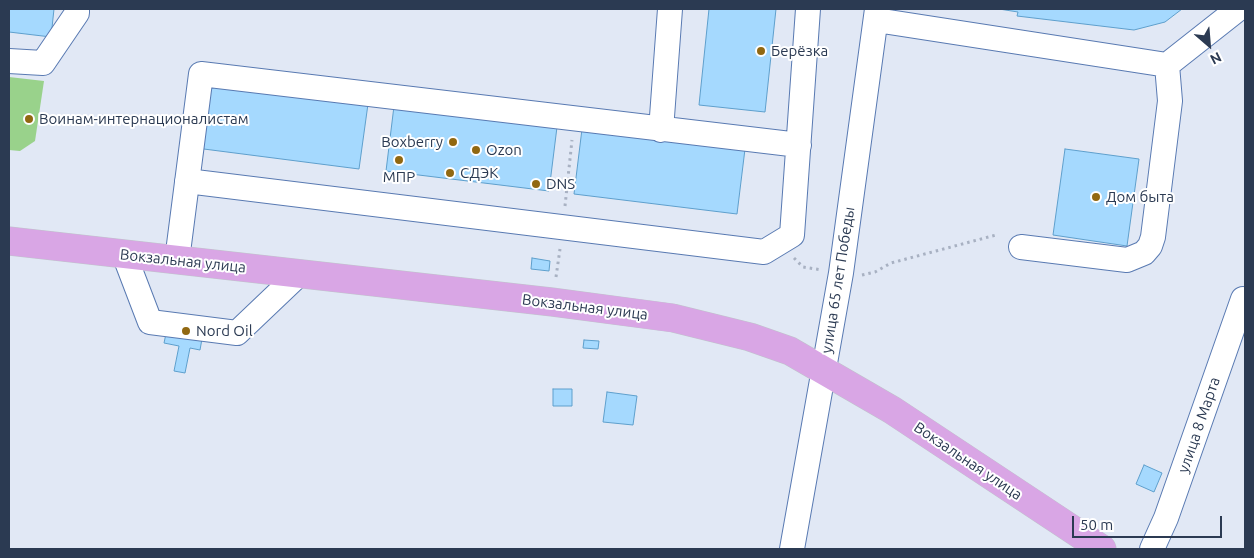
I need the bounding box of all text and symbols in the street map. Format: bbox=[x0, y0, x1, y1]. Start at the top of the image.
north arrow bbox=[1184, 20, 1234, 70]
place label: Берёзка bbox=[771, 42, 828, 60]
marker: Берёзка bbox=[755, 45, 767, 57]
text: N bbox=[1208, 49, 1224, 68]
place label: Воинам-интернационалистам bbox=[39, 110, 249, 128]
marker: Воинам-интернационалистам bbox=[23, 113, 35, 125]
place label: Boxberry bbox=[381, 133, 443, 151]
marker: Boxberry bbox=[447, 136, 459, 148]
place label: Ozon bbox=[486, 141, 522, 159]
marker: Ozon bbox=[470, 144, 482, 156]
marker: МПР bbox=[393, 154, 405, 166]
place label: СДЭК bbox=[460, 164, 498, 182]
marker: СДЭК bbox=[444, 167, 456, 179]
place label: МПР bbox=[383, 168, 415, 186]
place label: DNS bbox=[546, 175, 575, 193]
marker: DNS bbox=[530, 178, 542, 190]
place label: Дом быта bbox=[1106, 188, 1174, 206]
marker: Дом быта bbox=[1090, 191, 1102, 203]
street label: улица 65 лет Победы bbox=[818, 205, 858, 355]
street label: Вокзальная улица bbox=[119, 245, 247, 277]
street label: Вокзальная улица bbox=[521, 290, 649, 324]
place label: Nord Oil bbox=[196, 322, 253, 340]
marker: Nord Oil bbox=[180, 325, 192, 337]
street label: улица 8 Марта bbox=[1174, 375, 1224, 475]
street label: Вокзальная улица bbox=[911, 418, 1025, 504]
scale bar bbox=[1074, 506, 1224, 538]
text: 50 m bbox=[1080, 516, 1113, 533]

